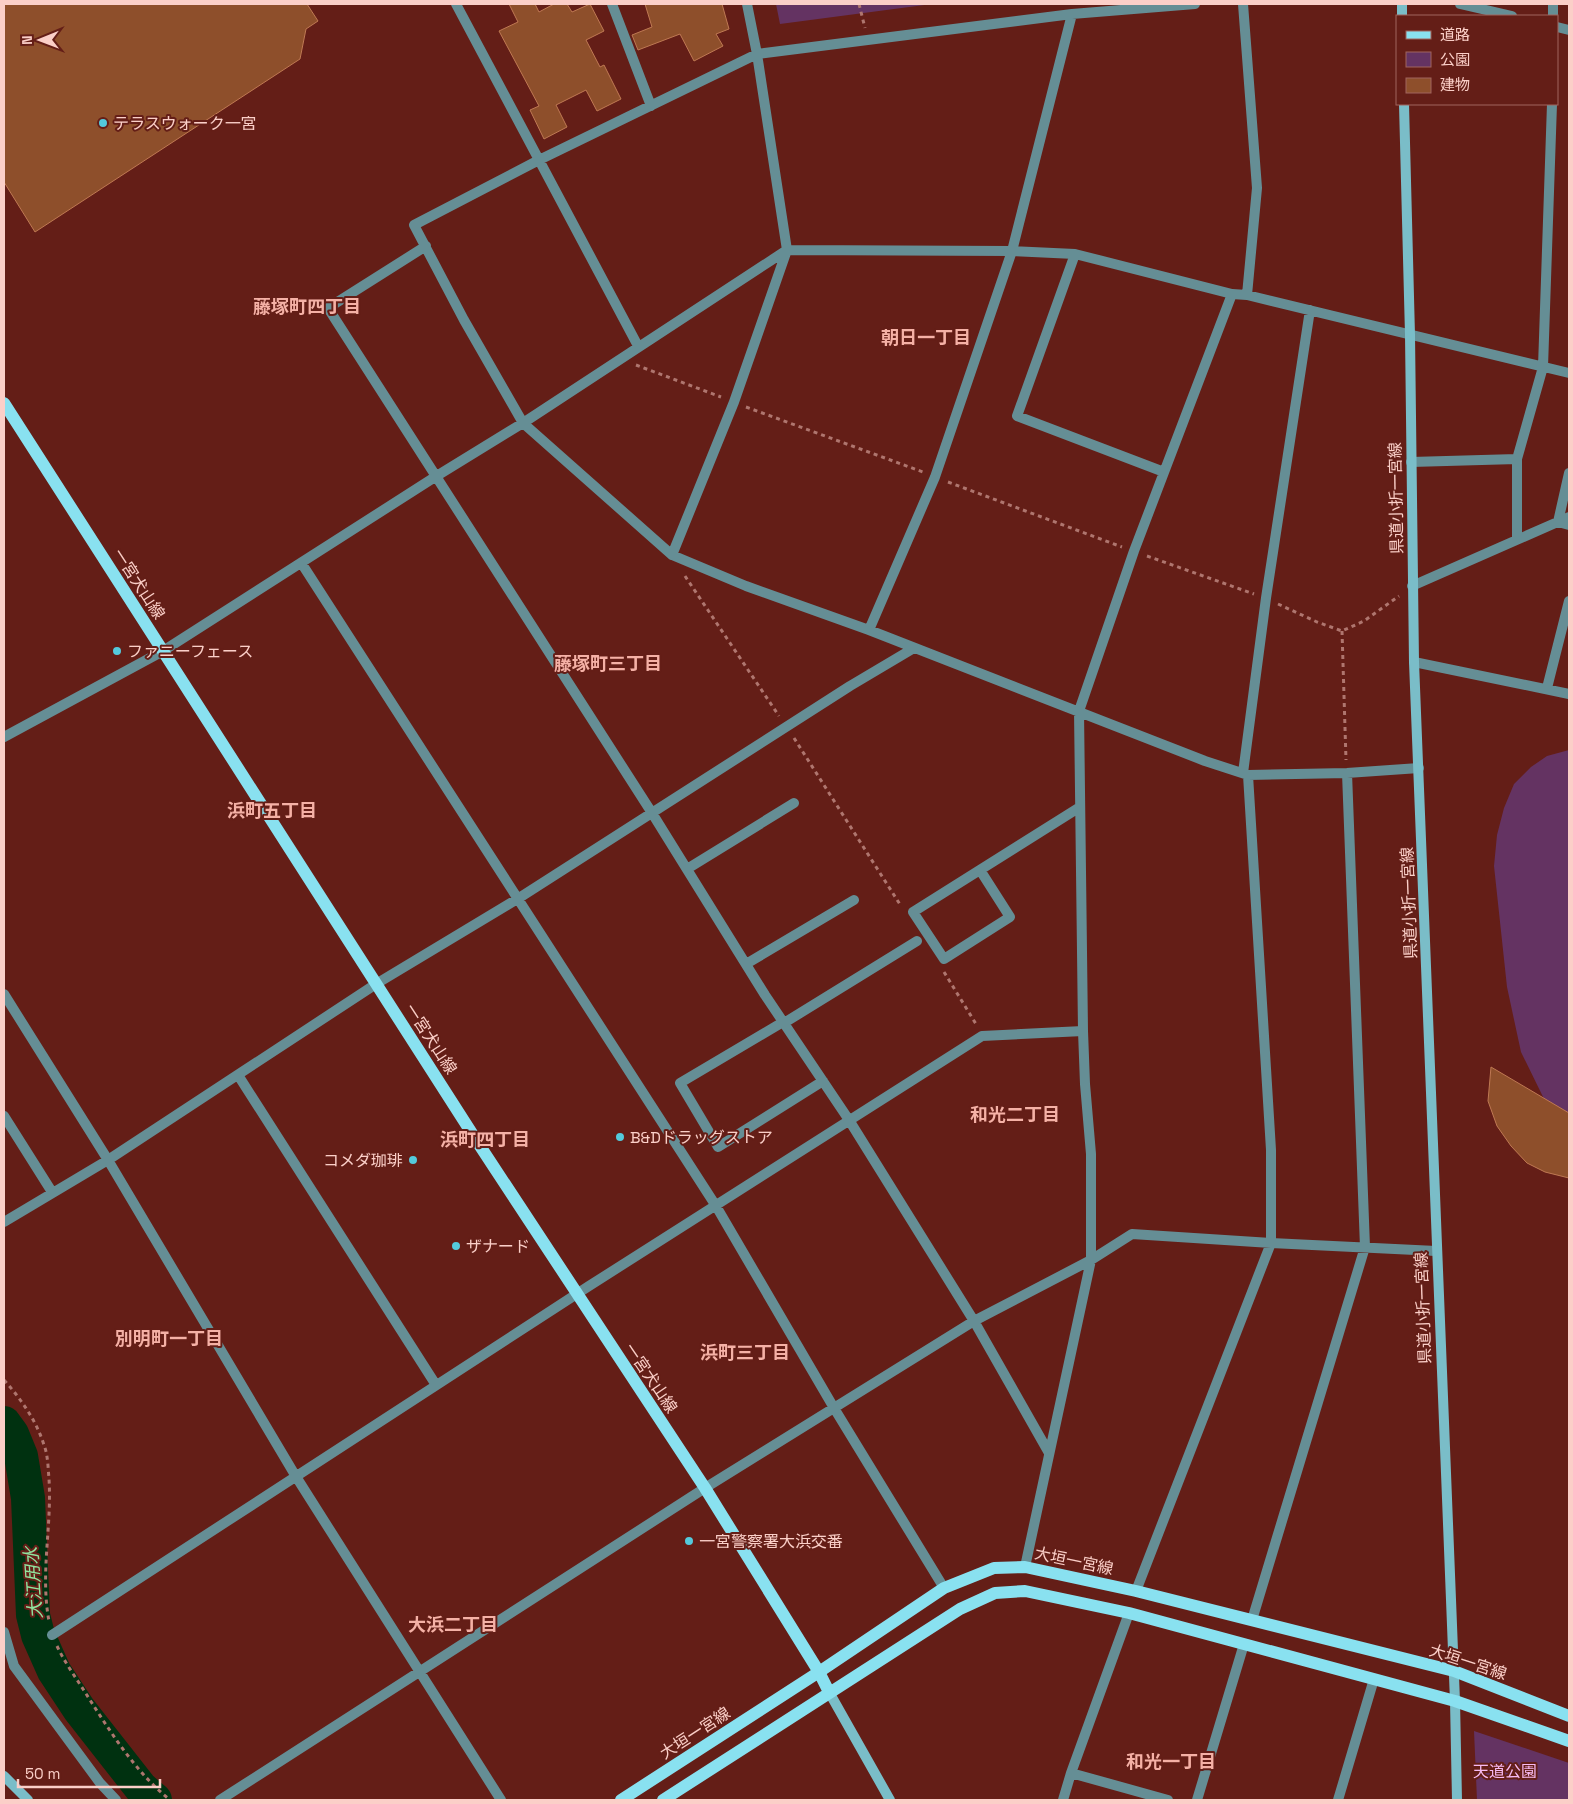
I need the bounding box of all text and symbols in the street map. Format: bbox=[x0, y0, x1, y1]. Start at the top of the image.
north arrow bbox=[15, 15, 65, 65]
legend bbox=[1396, 15, 1558, 105]
text: 道路 bbox=[1440, 25, 1470, 44]
text: N bbox=[18, 35, 36, 45]
text: 公園 bbox=[1440, 50, 1470, 69]
text: 建物 bbox=[1440, 75, 1470, 94]
place label: テラスウォーク一宮 bbox=[113, 113, 257, 134]
marker: テラスウォーク一宮 bbox=[97, 117, 109, 129]
district label: 藤塚町四丁目 bbox=[253, 295, 361, 318]
district label: 朝日一丁目 bbox=[881, 326, 971, 349]
street label: 県道小折一宮線 bbox=[1385, 442, 1407, 554]
street label: 一宮犬山線 bbox=[108, 545, 170, 623]
place label: ファニーフェース bbox=[127, 641, 253, 662]
marker: ファニーフェース bbox=[111, 645, 123, 657]
district label: 藤塚町三丁目 bbox=[554, 652, 662, 675]
district label: 浜町五丁目 bbox=[227, 799, 317, 822]
street label: 県道小折一宮線 bbox=[1397, 847, 1421, 959]
street label: 一宮犬山線 bbox=[400, 1000, 462, 1078]
district label: 和光二丁目 bbox=[970, 1103, 1060, 1126]
place label: B&Dドラッグストア bbox=[630, 1127, 773, 1148]
district label: 浜町四丁目 bbox=[440, 1128, 530, 1151]
marker: B&Dドラッグストア bbox=[614, 1131, 626, 1143]
place label: コメダ珈琲 bbox=[323, 1150, 403, 1171]
marker: コメダ珈琲 bbox=[407, 1154, 419, 1166]
place label: ザナード bbox=[466, 1236, 530, 1257]
marker: ザナード bbox=[450, 1240, 462, 1252]
street label: 県道小折一宮線 bbox=[1411, 1252, 1435, 1364]
district label: 別明町一丁目 bbox=[115, 1327, 223, 1350]
street label: 一宮犬山線 bbox=[620, 1339, 682, 1417]
district label: 浜町三丁目 bbox=[700, 1341, 790, 1364]
place label: 一宮警察署大浜交番 bbox=[699, 1531, 843, 1552]
marker: 一宮警察署大浜交番 bbox=[683, 1535, 695, 1547]
street label: 大垣一宮線 bbox=[1033, 1542, 1115, 1580]
water label: 大江用水 bbox=[19, 1544, 47, 1620]
district label: 大浜二丁目 bbox=[408, 1613, 498, 1636]
street label: 大垣一宮線 bbox=[1427, 1640, 1509, 1684]
street label: 大垣一宮線 bbox=[656, 1702, 734, 1764]
district label: 和光一丁目 bbox=[1126, 1750, 1216, 1773]
scale bar bbox=[18, 1756, 160, 1788]
park label: 天道公園 bbox=[1473, 1761, 1537, 1782]
text: 50 m bbox=[25, 1764, 60, 1783]

